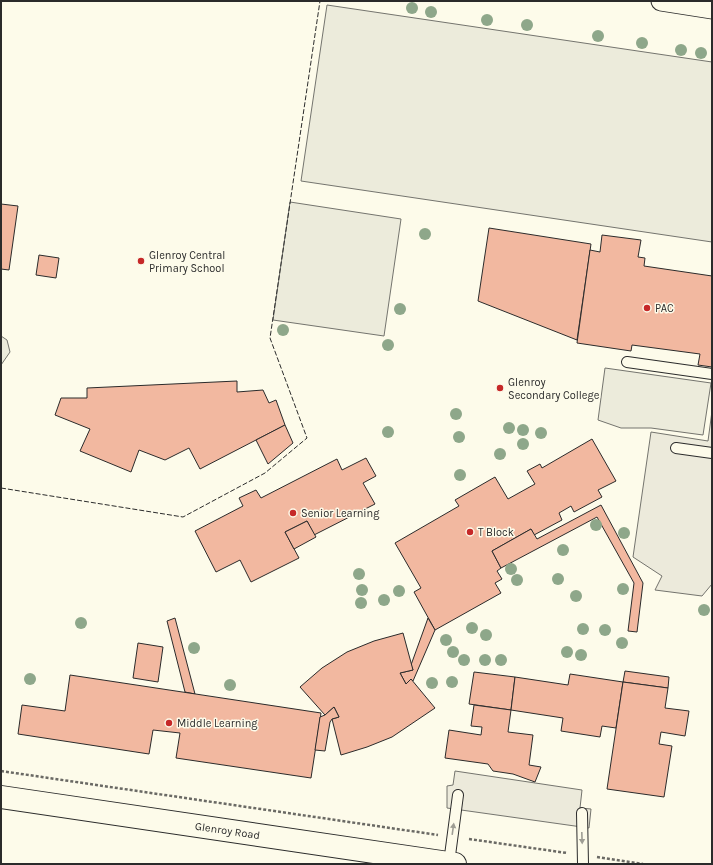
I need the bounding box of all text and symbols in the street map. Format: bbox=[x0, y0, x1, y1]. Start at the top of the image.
place label: Glenroy Central Primary School bbox=[149, 249, 225, 275]
marker: Glenroy Central Primary School bbox=[136, 256, 146, 266]
place label: PAC bbox=[655, 302, 674, 315]
marker: PAC bbox=[642, 303, 652, 313]
place label: Glenroy Secondary College bbox=[508, 376, 600, 402]
marker: Glenroy Secondary College bbox=[495, 383, 505, 393]
place label: Senior Learning bbox=[301, 507, 380, 520]
marker: Senior Learning bbox=[288, 508, 298, 518]
place label: T Block bbox=[478, 526, 514, 539]
marker: T Block bbox=[465, 527, 475, 537]
place label: Middle Learning bbox=[177, 717, 258, 730]
marker: Middle Learning bbox=[164, 718, 174, 728]
street label: Glenroy Road bbox=[194, 819, 261, 842]
one-way arrow bbox=[450, 823, 456, 835]
one-way arrow bbox=[579, 832, 586, 844]

